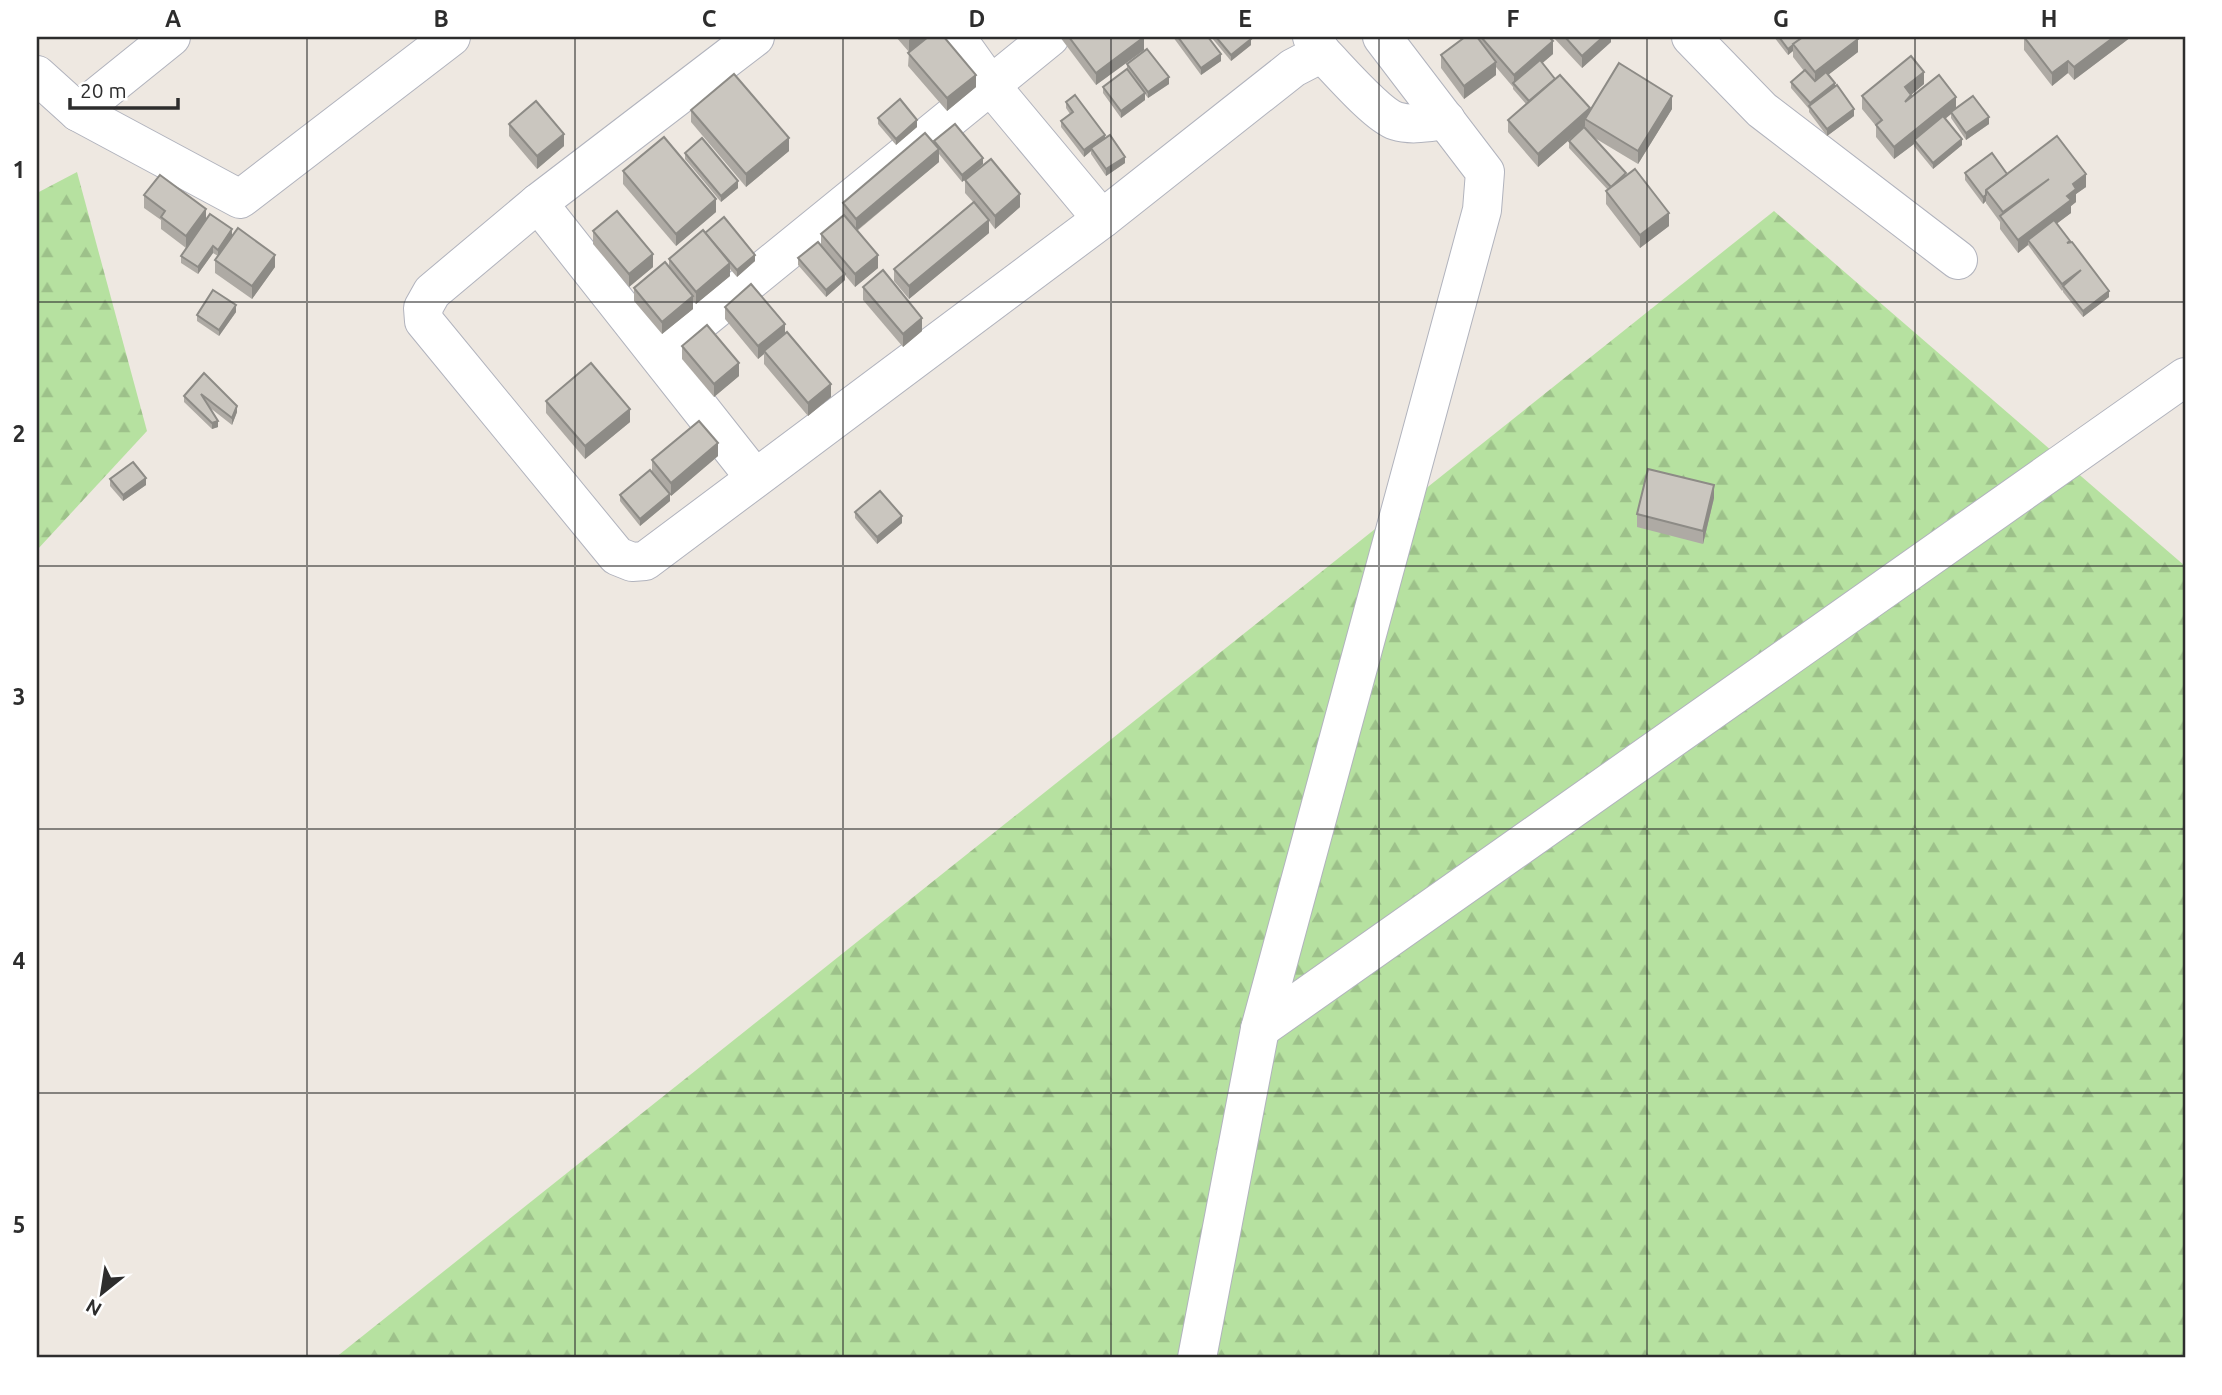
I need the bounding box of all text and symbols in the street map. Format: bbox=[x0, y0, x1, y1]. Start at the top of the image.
text: A bbox=[165, 6, 181, 31]
text: B bbox=[433, 6, 449, 31]
text: C bbox=[702, 6, 717, 31]
text: D bbox=[969, 6, 985, 31]
text: E bbox=[1238, 6, 1252, 31]
text: F bbox=[1507, 6, 1520, 31]
text: G bbox=[1773, 6, 1789, 31]
text: H bbox=[2041, 6, 2057, 31]
scale bar bbox=[70, 66, 178, 110]
text: 20 m bbox=[80, 78, 127, 102]
text: 1 bbox=[13, 157, 25, 182]
text: 2 bbox=[13, 421, 25, 446]
text: 3 bbox=[13, 684, 25, 709]
text: 4 bbox=[13, 948, 26, 973]
text: 5 bbox=[13, 1212, 25, 1237]
north arrow bbox=[66, 1258, 136, 1328]
text: N bbox=[82, 1295, 105, 1321]

